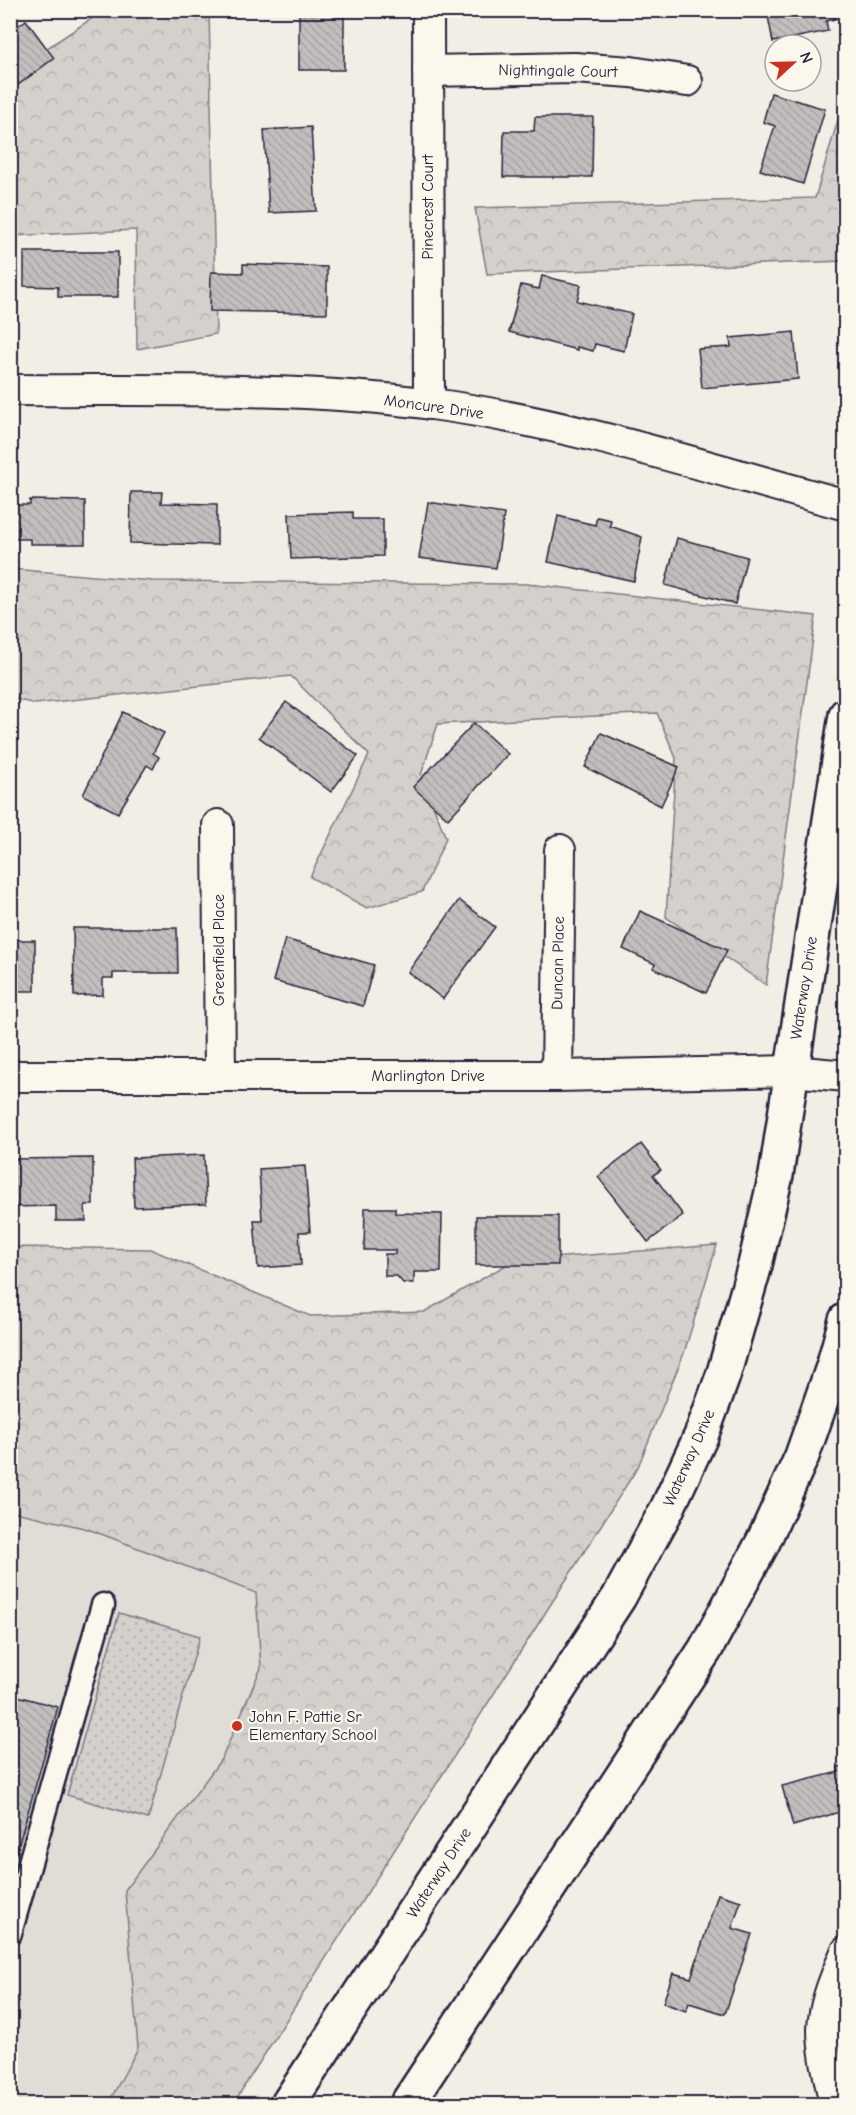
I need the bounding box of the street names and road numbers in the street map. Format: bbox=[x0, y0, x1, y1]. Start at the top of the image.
street label: Nightingale Court bbox=[498, 61, 618, 81]
street label: Pinecrest Court bbox=[419, 154, 437, 260]
street label: Moncure Drive bbox=[383, 391, 485, 423]
street label: Greenfield Place bbox=[210, 894, 228, 1006]
street label: Duncan Place bbox=[548, 916, 568, 1010]
street label: Waterway Drive bbox=[787, 935, 821, 1041]
street label: Marlington Drive bbox=[371, 1067, 485, 1085]
street label: Waterway Drive bbox=[660, 1407, 718, 1509]
street label: Waterway Drive bbox=[403, 1824, 475, 1922]

